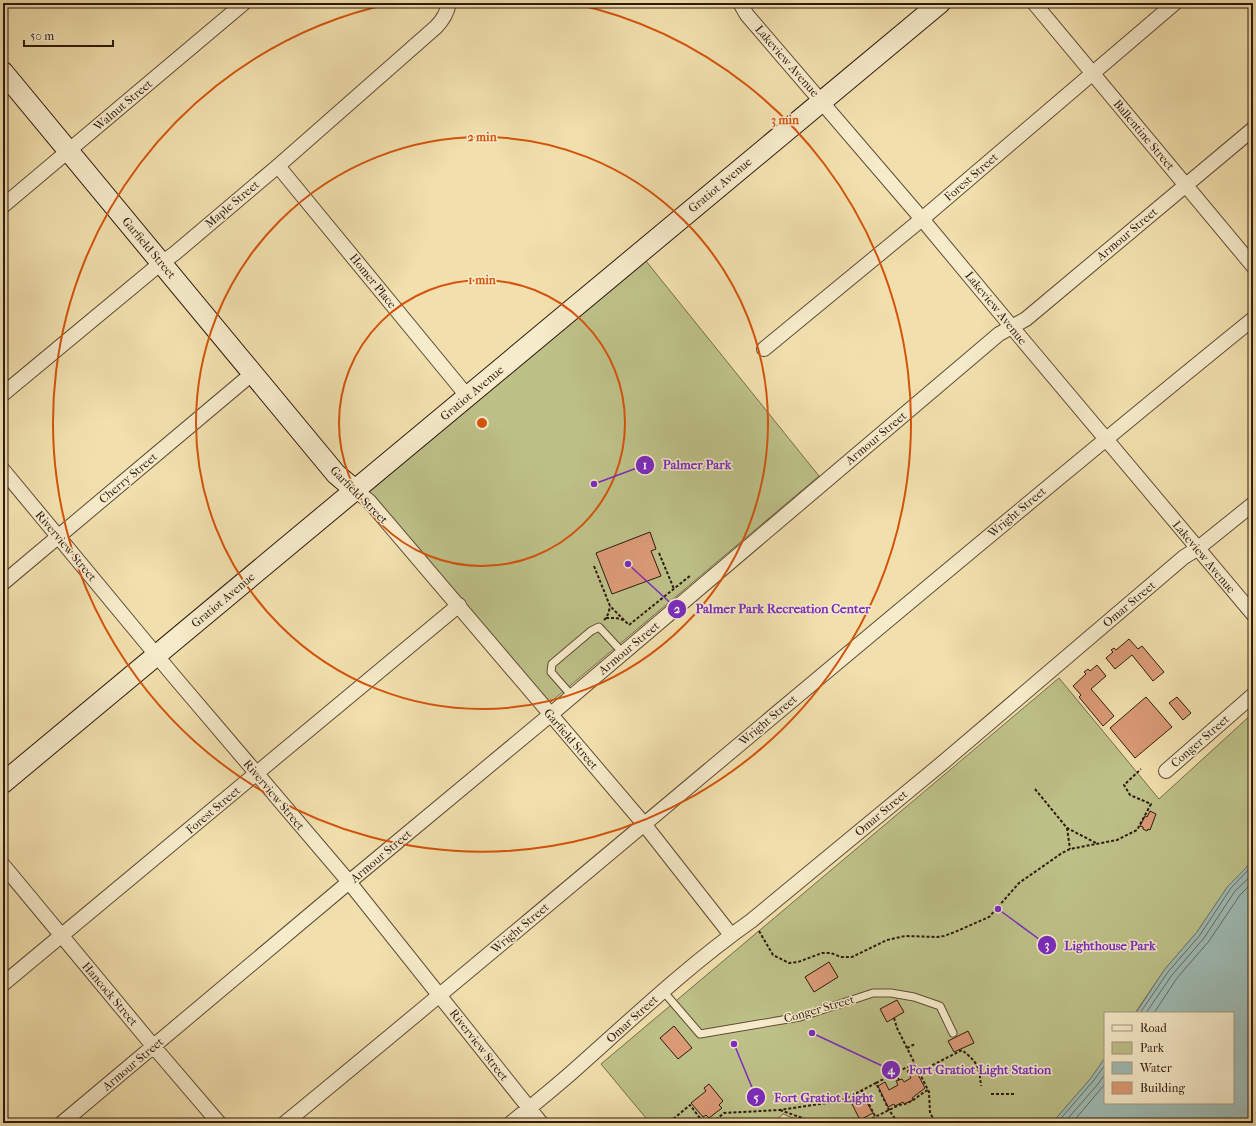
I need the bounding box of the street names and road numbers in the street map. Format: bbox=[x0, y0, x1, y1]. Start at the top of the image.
street label: Lakeview Avenue bbox=[752, 22, 822, 100]
street label: Walnut Street bbox=[90, 76, 156, 134]
street label: Ballentine Street bbox=[1110, 97, 1178, 174]
street label: Forest Street bbox=[941, 149, 1001, 204]
street label: Gratiot Avenue bbox=[685, 154, 755, 216]
street label: Maple Street bbox=[202, 177, 262, 231]
street label: Armour Street bbox=[1093, 204, 1161, 264]
street label: Garfield Street bbox=[119, 214, 179, 282]
street label: Homer Place bbox=[347, 251, 399, 311]
street label: Lakeview Avenue bbox=[962, 269, 1030, 347]
street label: Gratiot Avenue bbox=[437, 362, 507, 424]
street label: Armour Street bbox=[842, 408, 910, 468]
street label: Cherry Street bbox=[96, 449, 160, 506]
street label: Garfield Street bbox=[327, 463, 391, 527]
street label: Wright Street bbox=[984, 483, 1049, 541]
street label: Riverview Street bbox=[33, 508, 100, 584]
street label: Lakeview Avenue bbox=[1170, 518, 1238, 596]
street label: Gratiot Avenue bbox=[188, 569, 258, 631]
street label: Omar Street bbox=[1100, 577, 1159, 630]
street label: Armour Street bbox=[595, 618, 663, 678]
street label: Wright Street bbox=[735, 691, 800, 749]
street label: Garfield Street bbox=[541, 706, 602, 773]
street label: Conger Street bbox=[1168, 711, 1233, 770]
street label: Riverview Street bbox=[241, 757, 308, 833]
street label: Forest Street bbox=[183, 783, 243, 837]
street label: Omar Street bbox=[852, 786, 911, 839]
street label: Armour Street bbox=[347, 826, 415, 886]
street label: Wright Street bbox=[487, 899, 552, 957]
street label: Hancock Street bbox=[79, 959, 141, 1029]
street label: Omar Street bbox=[603, 992, 661, 1046]
street label: Conger Street bbox=[782, 992, 857, 1026]
street label: Riverview Street bbox=[447, 1006, 512, 1084]
street label: Armour Street bbox=[99, 1034, 167, 1094]

